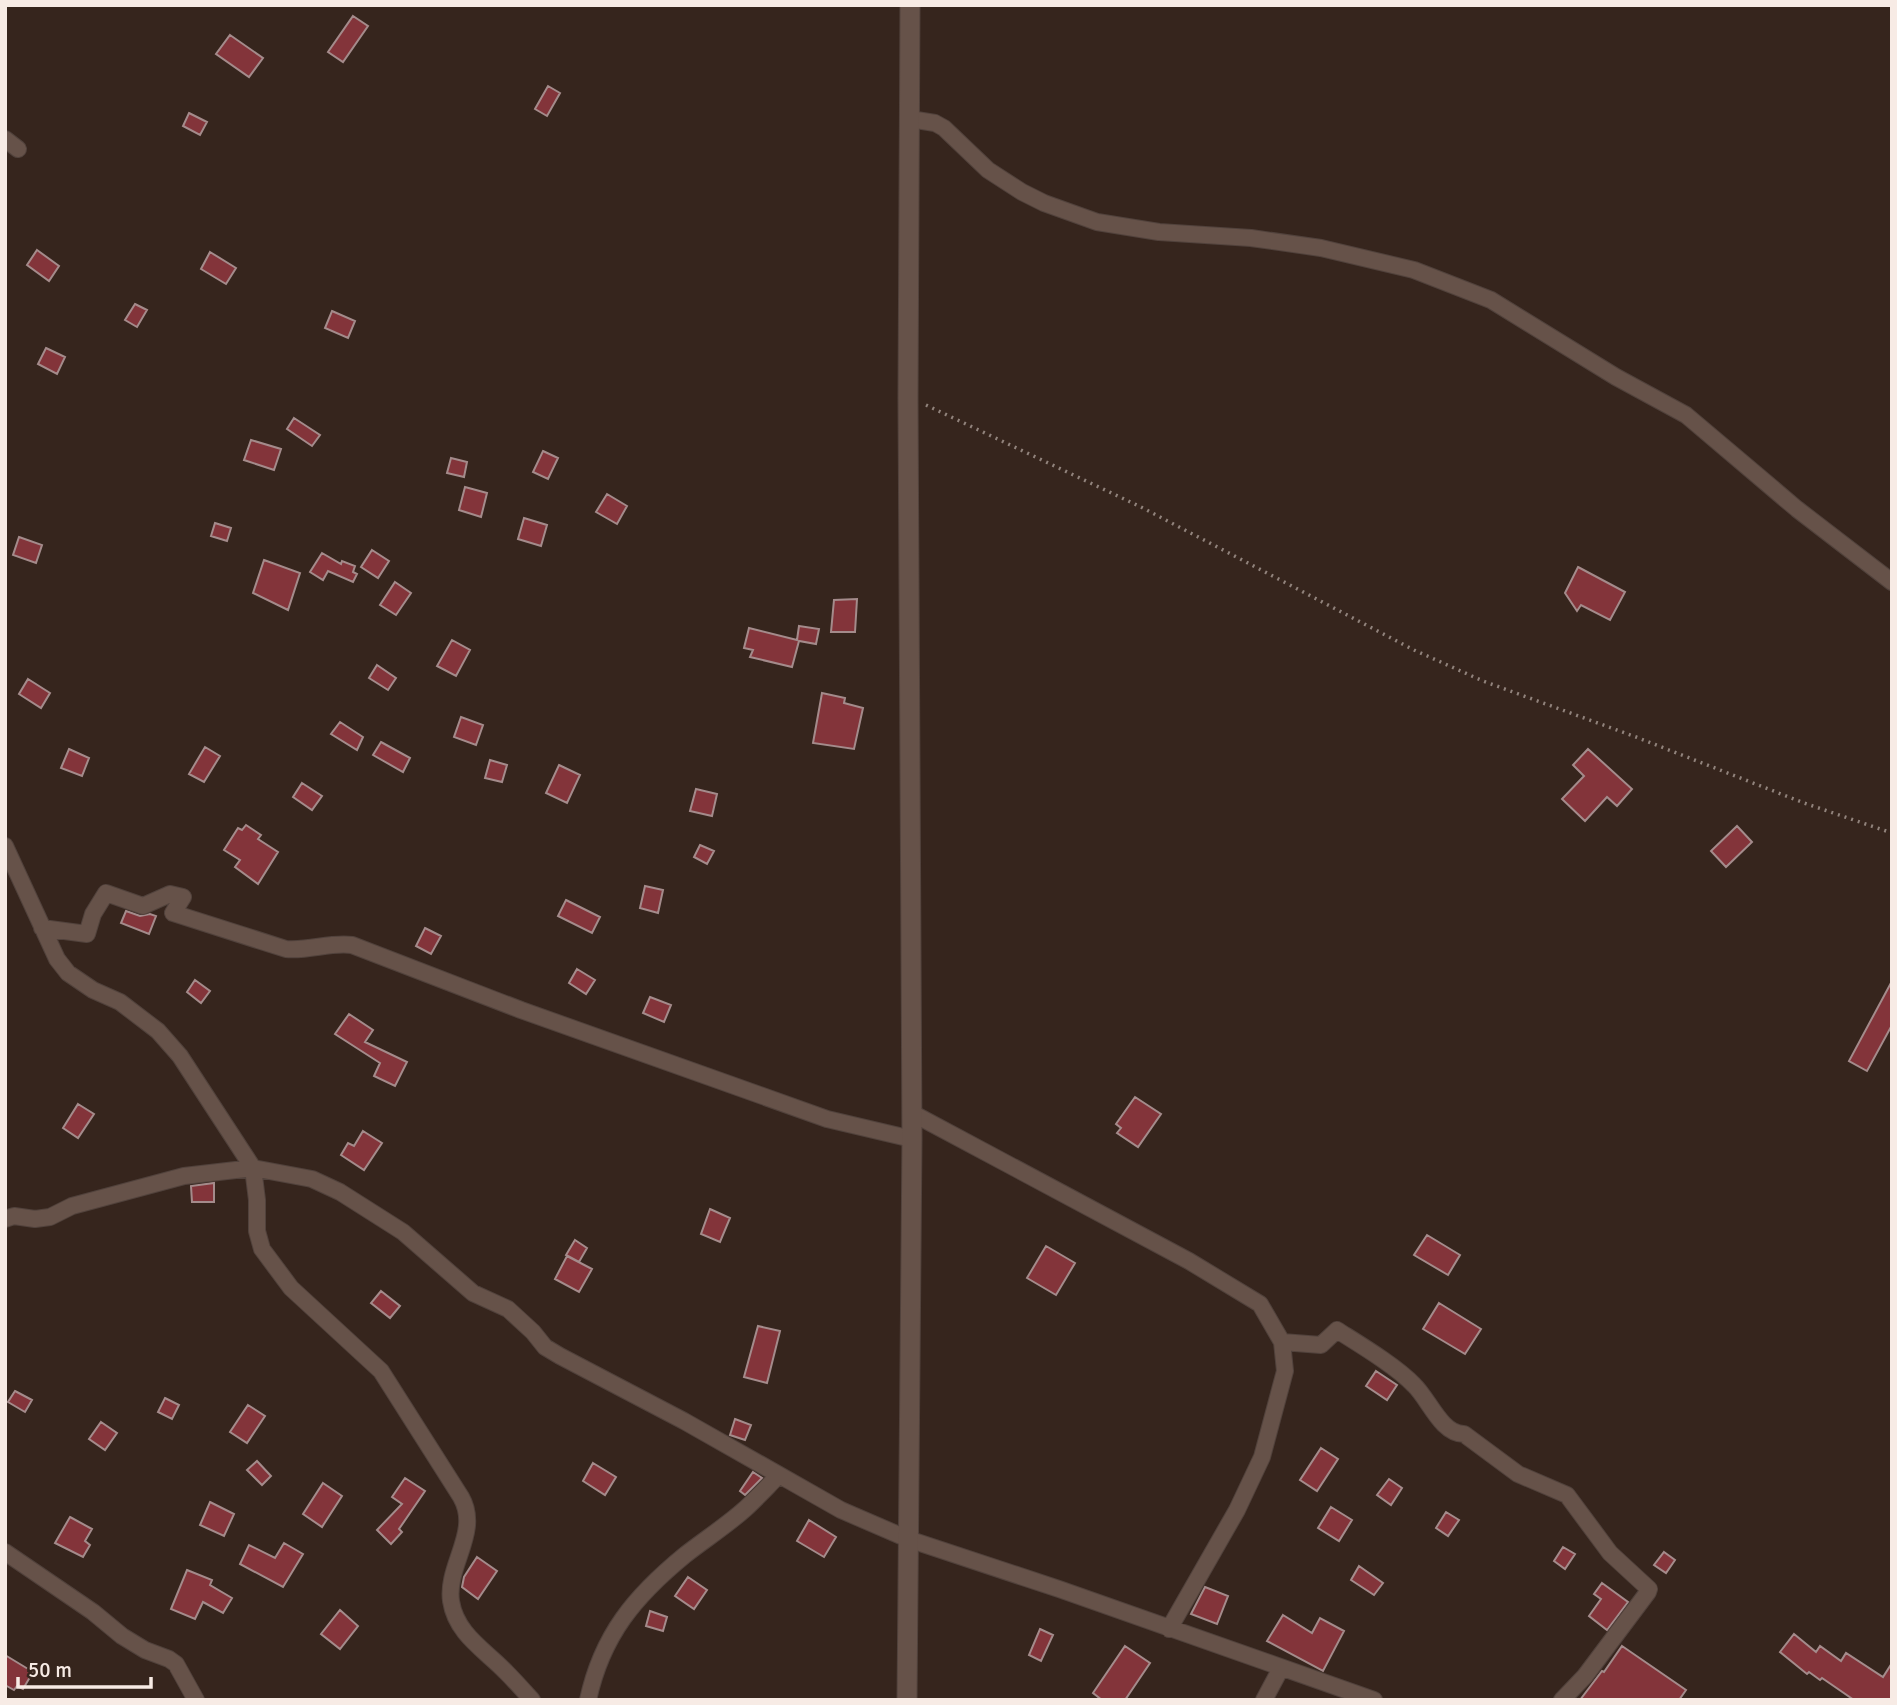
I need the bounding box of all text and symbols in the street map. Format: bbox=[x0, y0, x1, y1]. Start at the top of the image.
scale bar bbox=[18, 1646, 150, 1690]
text: 50 m bbox=[28, 1657, 72, 1683]

